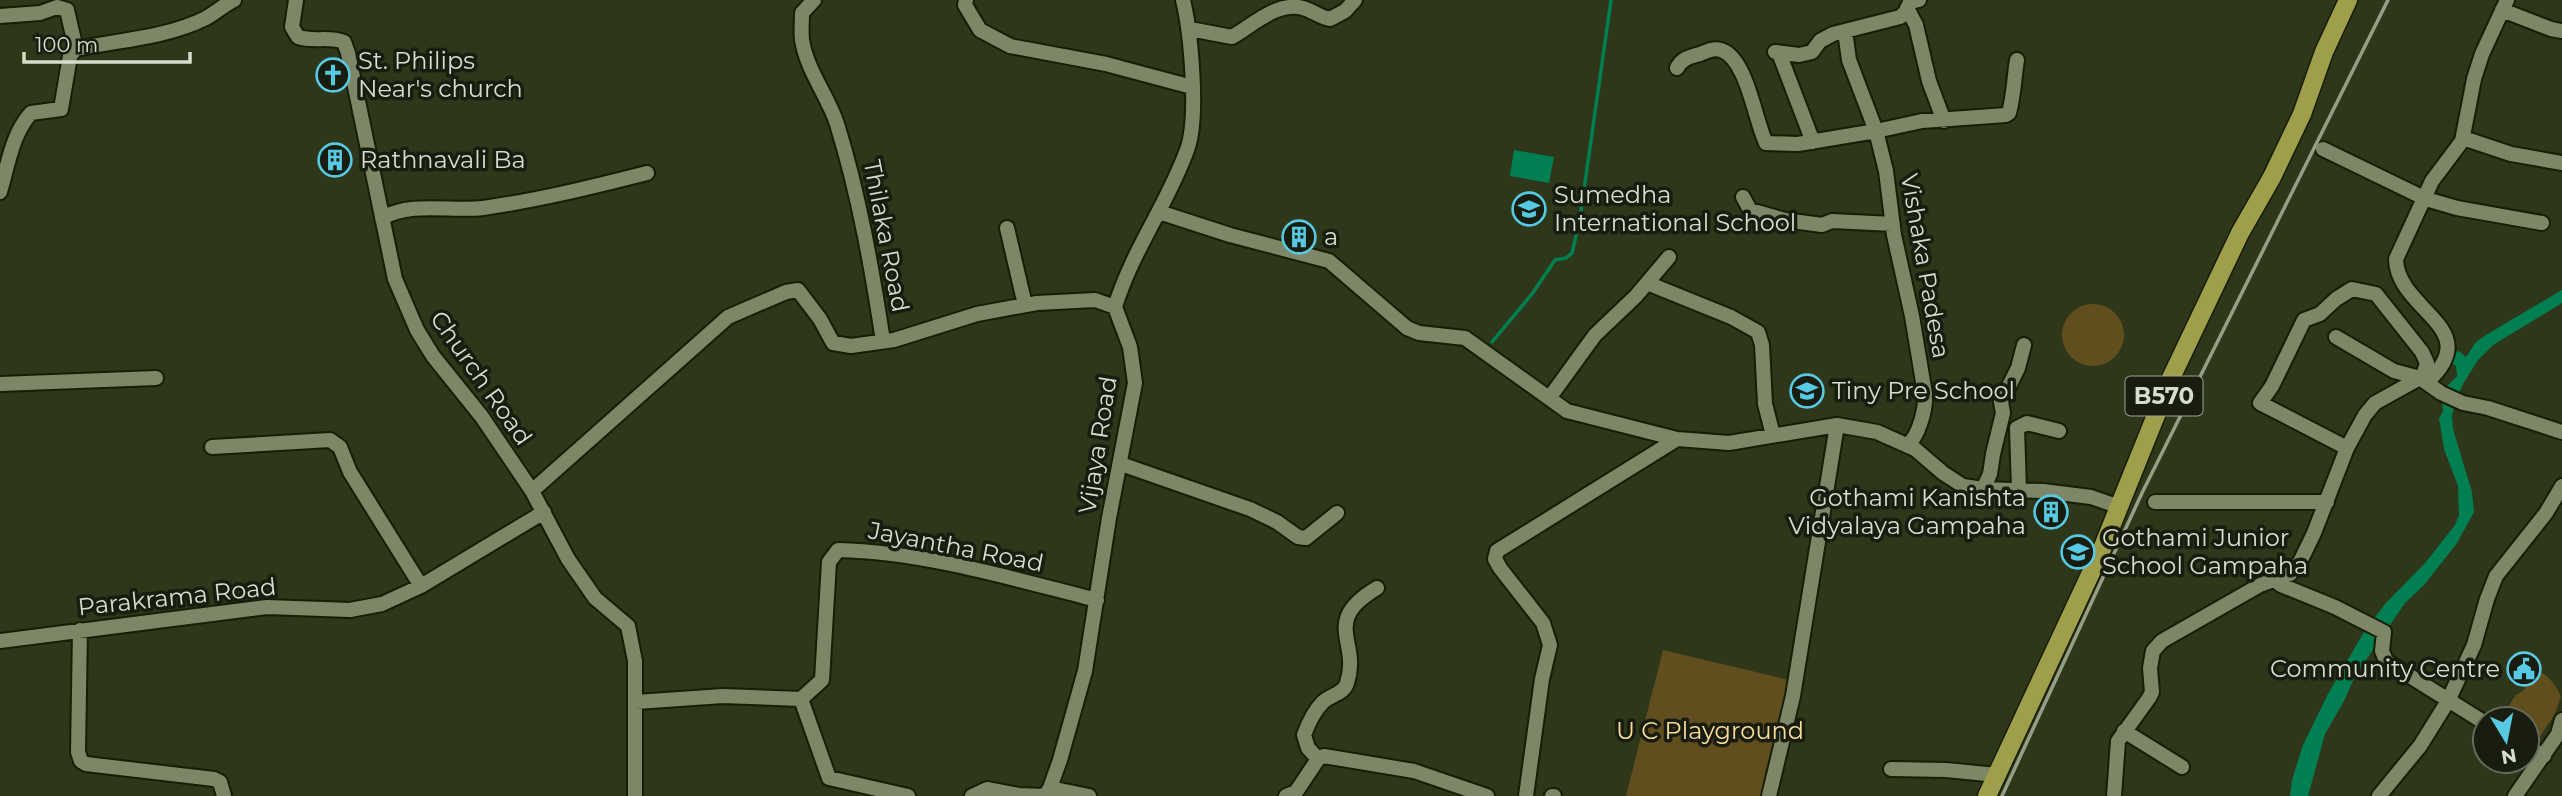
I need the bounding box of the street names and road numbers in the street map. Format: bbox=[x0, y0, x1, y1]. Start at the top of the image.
street label: Thilaka Road bbox=[858, 157, 915, 314]
street label: Vishaka Padesa bbox=[1895, 171, 1956, 361]
street label: Church Road bbox=[424, 305, 538, 450]
street label: Vijaya Road bbox=[1072, 374, 1123, 516]
road number: B570 bbox=[2126, 376, 2202, 416]
street label: Jayantha Road bbox=[865, 515, 1046, 578]
street label: Parakrama Road bbox=[76, 572, 278, 621]

